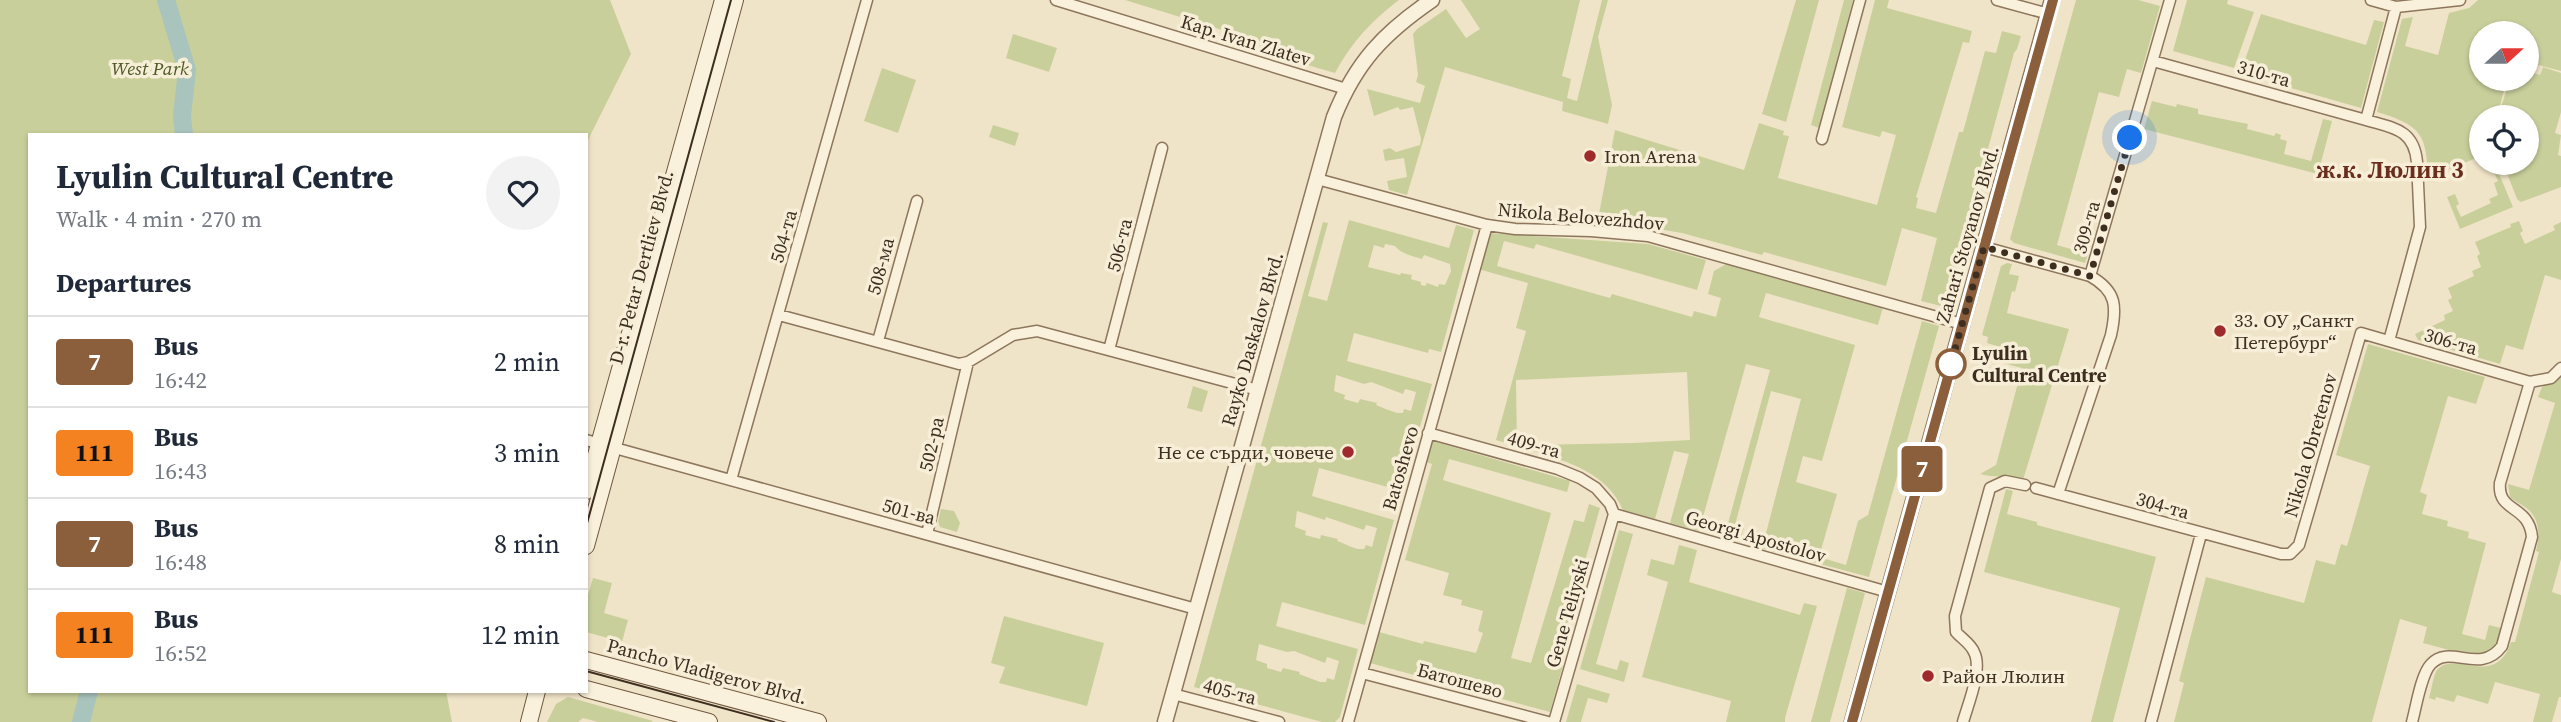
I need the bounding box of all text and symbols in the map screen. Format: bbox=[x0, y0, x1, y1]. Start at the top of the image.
street label: Kap. Ivan Zlatev bbox=[1178, 8, 1315, 72]
north arrow bbox=[2469, 21, 2539, 91]
map controls bbox=[2469, 21, 2539, 175]
street label: 310-та bbox=[2234, 53, 2294, 93]
park label: West Park bbox=[111, 55, 189, 81]
button: locate bbox=[2469, 105, 2539, 175]
your location bbox=[2112, 120, 2147, 155]
street label: Zahari Stoyanov Blvd. bbox=[1929, 142, 2005, 326]
place label: Iron Arena bbox=[1604, 143, 1697, 169]
marker: Iron Arena bbox=[1582, 148, 1598, 164]
text: Lyulin Cultural Centre bbox=[56, 154, 394, 199]
district label: ж.к. Люлин 3 bbox=[2316, 154, 2464, 186]
button: heart bbox=[486, 156, 560, 230]
street label: D-r. Petar Dertliev Blvd. bbox=[603, 167, 679, 367]
street label: Nikola Belovezhdov bbox=[1497, 196, 1666, 236]
street label: 309-та bbox=[2066, 197, 2106, 257]
text: Walk · 4 min · 270 m bbox=[56, 203, 262, 235]
street label: 504-та bbox=[763, 206, 803, 266]
street label: 506-та bbox=[1100, 215, 1138, 274]
street label: 508-ма bbox=[860, 234, 900, 297]
street label: Rayko Daskalov Blvd. bbox=[1215, 249, 1289, 429]
text: Departures bbox=[56, 265, 191, 301]
place label: 33. ОУ „Санкт Петербург“ bbox=[2234, 307, 2354, 355]
street label: 306-та bbox=[2421, 321, 2481, 361]
marker: 33. ОУ „Санкт Петербург“ bbox=[2212, 323, 2228, 339]
text: Bus bbox=[154, 328, 198, 364]
place label: Lyulin Cultural Centre bbox=[1972, 340, 2107, 388]
text: 2 min bbox=[494, 344, 560, 380]
text: 7 bbox=[88, 345, 101, 378]
marker: Lyulin Cultural Centre bbox=[1936, 349, 1966, 379]
text: 16:42 bbox=[154, 364, 207, 396]
street label: Nikola Obretenov bbox=[2277, 370, 2343, 520]
street label: 502-ра bbox=[912, 414, 950, 474]
text: Bus bbox=[154, 419, 198, 455]
street label: Batoshevo bbox=[1376, 423, 1424, 513]
street label: 409-та bbox=[1504, 424, 1564, 464]
text: 3 min bbox=[494, 435, 560, 471]
text: 111 bbox=[75, 436, 114, 469]
place label: Не се сърди, човече bbox=[1157, 439, 1334, 465]
marker: Не се сърди, човече bbox=[1340, 444, 1356, 460]
line badge: 7 bbox=[1899, 446, 1945, 492]
text: 7 bbox=[1915, 452, 1929, 485]
text: 16:43 bbox=[154, 455, 207, 487]
street label: 304-та bbox=[2133, 485, 2193, 525]
street label: 501-ва bbox=[880, 491, 939, 531]
street label: Georgi Apostolov bbox=[1683, 504, 1830, 569]
text: Bus bbox=[154, 510, 198, 546]
text: 8 min bbox=[494, 526, 560, 562]
text: 7 bbox=[88, 527, 101, 560]
text: 16:48 bbox=[154, 546, 207, 578]
street label: Gene Teliyski bbox=[1539, 555, 1595, 671]
text: Bus bbox=[154, 601, 198, 637]
text: 12 min bbox=[481, 617, 560, 653]
text: 111 bbox=[75, 618, 114, 651]
street label: Pancho Vladigerov Blvd. bbox=[604, 632, 810, 710]
text: 16:52 bbox=[154, 637, 207, 669]
street label: Батошево bbox=[1414, 656, 1506, 704]
place label: Район Люлин bbox=[1942, 663, 2065, 689]
marker: Район Люлин bbox=[1920, 668, 1936, 684]
street label: 405-та bbox=[1200, 671, 1260, 711]

